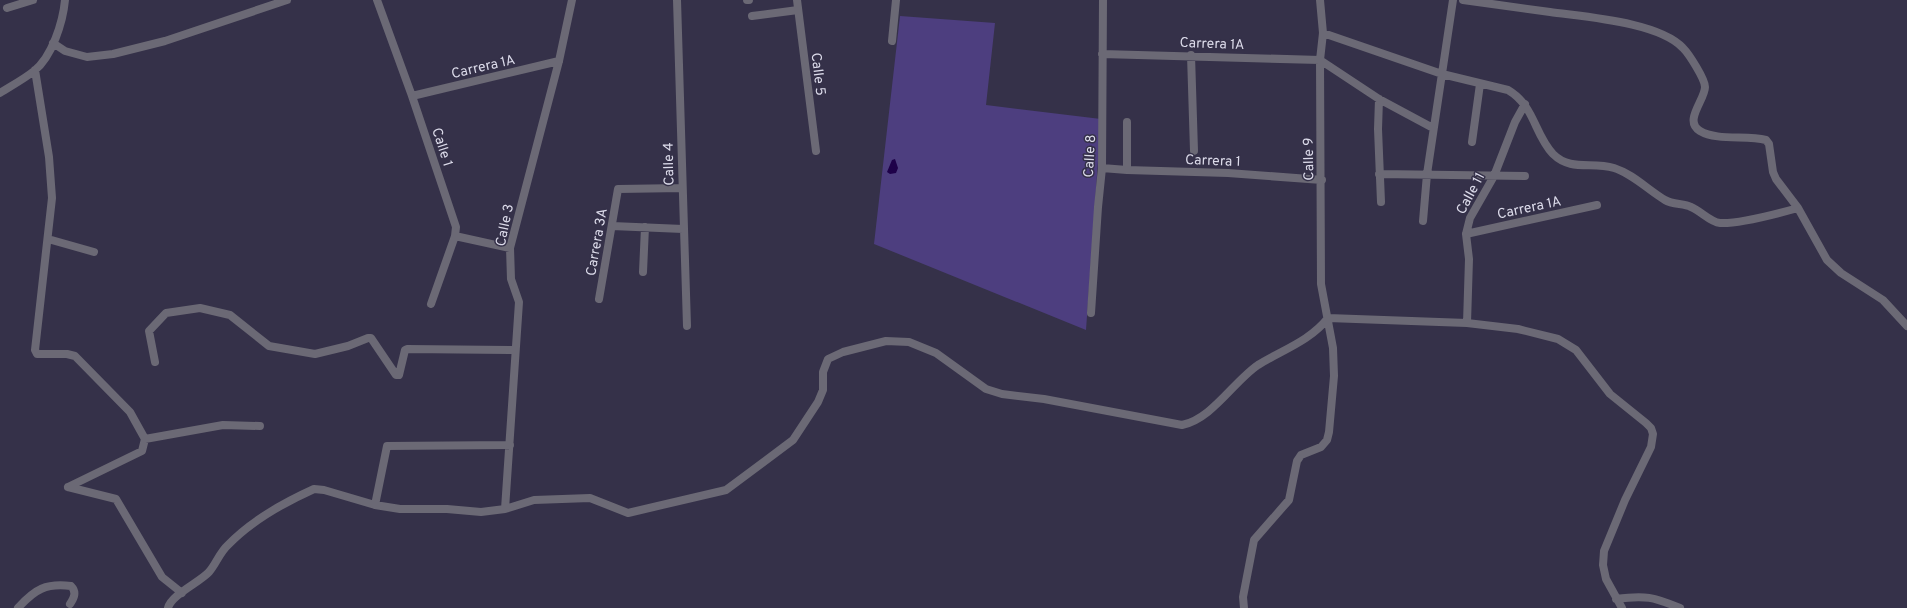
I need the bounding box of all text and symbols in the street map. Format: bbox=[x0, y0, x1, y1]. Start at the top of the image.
street label: Carrera 1A bbox=[1179, 35, 1245, 54]
street label: Carrera 1A bbox=[450, 52, 517, 83]
street label: Calle 5 bbox=[806, 52, 829, 97]
street label: Calle 1 bbox=[427, 126, 456, 169]
street label: Calle 8 bbox=[1081, 134, 1100, 178]
street label: Calle 9 bbox=[1301, 137, 1318, 181]
street label: Calle 4 bbox=[661, 142, 678, 186]
street label: Carrera 1 bbox=[1185, 152, 1241, 171]
street label: Calle 11 bbox=[1453, 170, 1489, 218]
street label: Carrera 1A bbox=[1496, 193, 1563, 224]
street label: Calle 3 bbox=[493, 203, 518, 248]
street label: Carrera 3A bbox=[583, 207, 612, 277]

